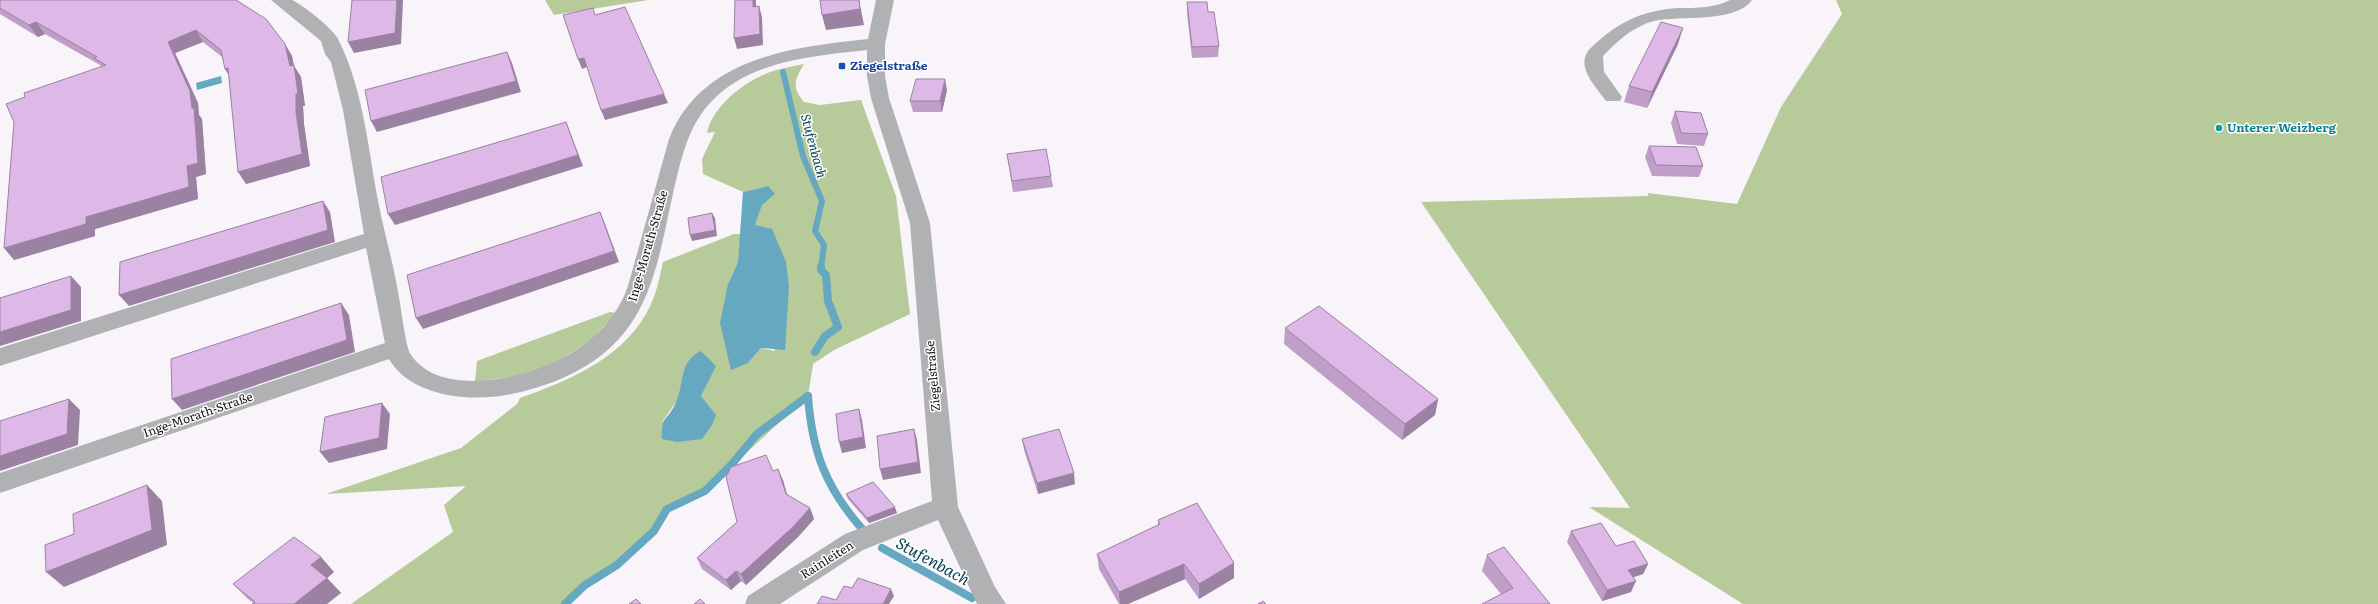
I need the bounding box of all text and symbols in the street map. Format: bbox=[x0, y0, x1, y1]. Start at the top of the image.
place label: Ziegelstraße bbox=[850, 56, 928, 74]
marker: Ziegelstraße bbox=[837, 61, 847, 71]
water label: Stufenbach bbox=[797, 112, 832, 180]
place label: Unterer Weizberg bbox=[2227, 118, 2337, 136]
marker: Unterer Weizberg bbox=[2214, 123, 2224, 133]
street label: Inge-Morath-Straße bbox=[623, 188, 672, 304]
street label: Ziegelstraße bbox=[920, 340, 944, 412]
street label: Inge-Morath-Straße bbox=[140, 387, 255, 441]
water label: Stufenbach bbox=[892, 530, 975, 590]
street label: Rainleiten bbox=[796, 536, 857, 583]

